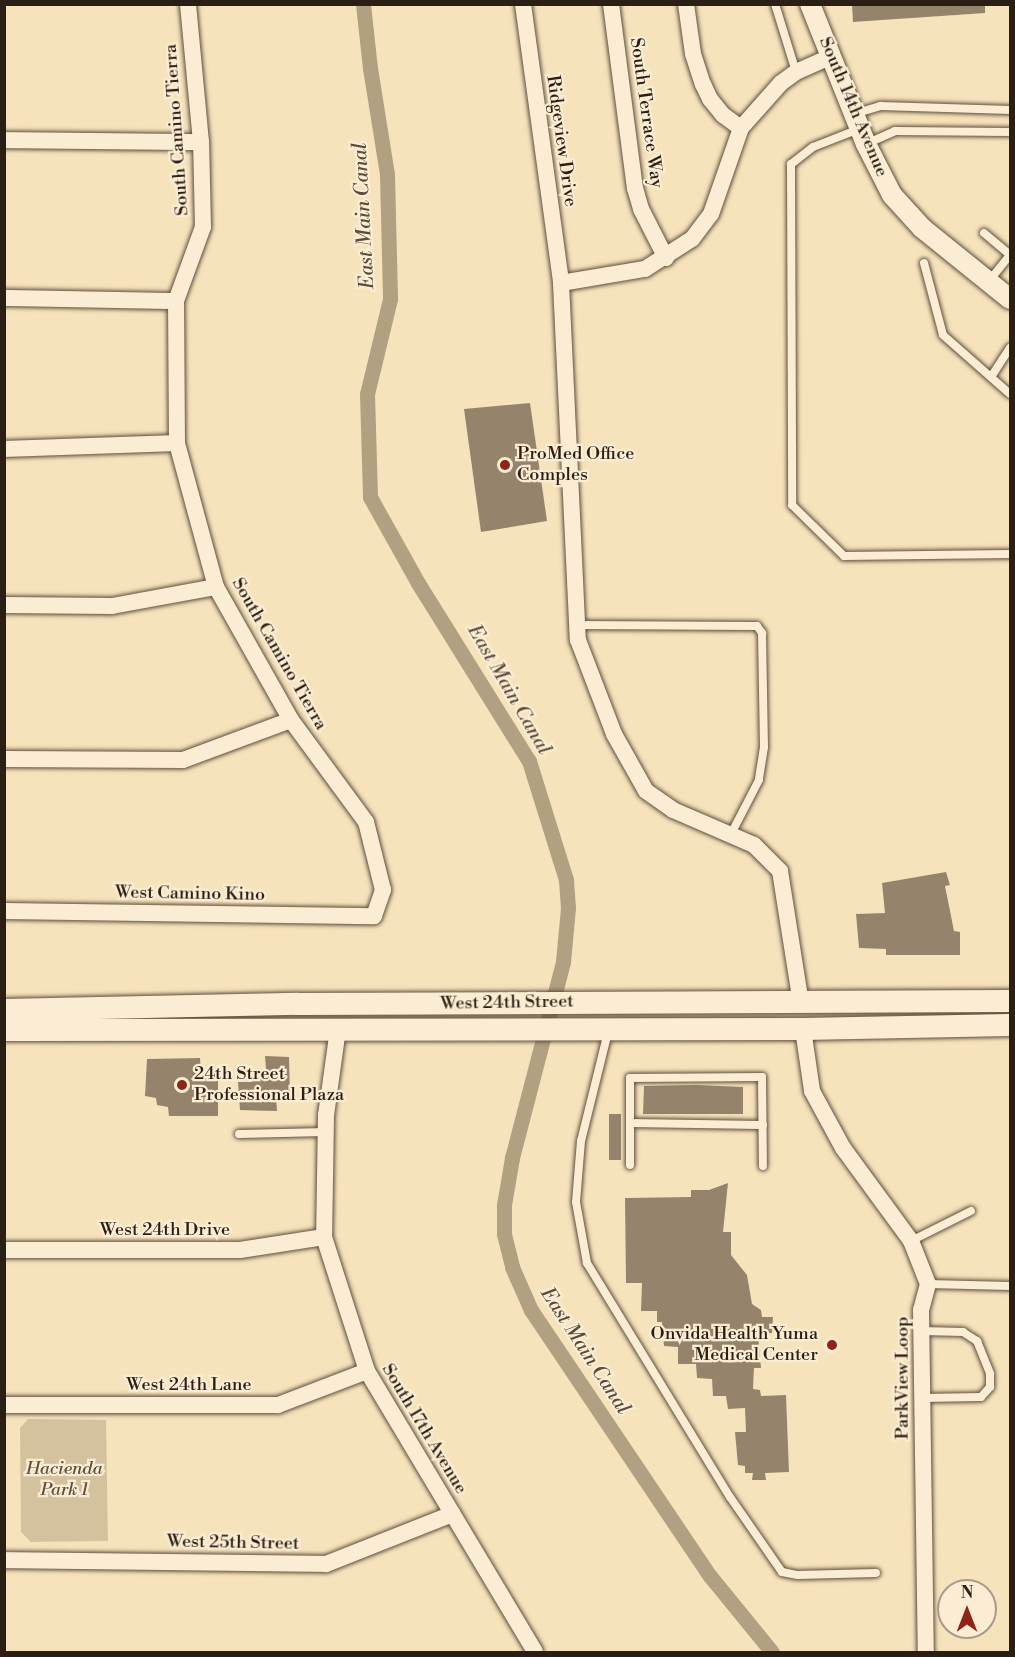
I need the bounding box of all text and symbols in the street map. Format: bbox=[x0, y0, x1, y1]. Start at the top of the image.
street label: South 14th Avenue bbox=[814, 34, 892, 180]
street label: South Terrace Way bbox=[625, 36, 667, 190]
street label: South Camino Tierra bbox=[160, 43, 194, 217]
street label: Ridgeview Drive bbox=[541, 74, 581, 208]
water label: East Main Canal bbox=[348, 142, 380, 290]
place label: ProMed Office Comples bbox=[517, 444, 634, 486]
marker: ProMed Office Comples bbox=[498, 458, 512, 472]
street label: South Camino Tierra bbox=[227, 574, 331, 734]
water label: East Main Canal bbox=[462, 621, 556, 759]
street label: West Camino Kino bbox=[115, 882, 265, 906]
street label: West 24th Street bbox=[440, 991, 574, 1015]
place label: 24th Street Professional Plaza bbox=[194, 1064, 344, 1106]
marker: 24th Street Professional Plaza bbox=[175, 1078, 189, 1092]
street label: West 24th Drive bbox=[100, 1219, 230, 1241]
water label: East Main Canal bbox=[535, 1283, 635, 1419]
street label: ParkView Loop bbox=[892, 1317, 914, 1439]
place label: Onvida Health Yuma Medical Center bbox=[651, 1324, 818, 1366]
marker: Onvida Health Yuma Medical Center bbox=[823, 1336, 841, 1354]
street label: South 17th Avenue bbox=[377, 1360, 471, 1498]
street label: West 24th Lane bbox=[126, 1374, 252, 1396]
park label: Hacienda Park 1 bbox=[26, 1459, 102, 1502]
street label: West 25th Street bbox=[167, 1531, 299, 1555]
north arrow bbox=[937, 1579, 997, 1639]
text: N bbox=[961, 1583, 973, 1603]

